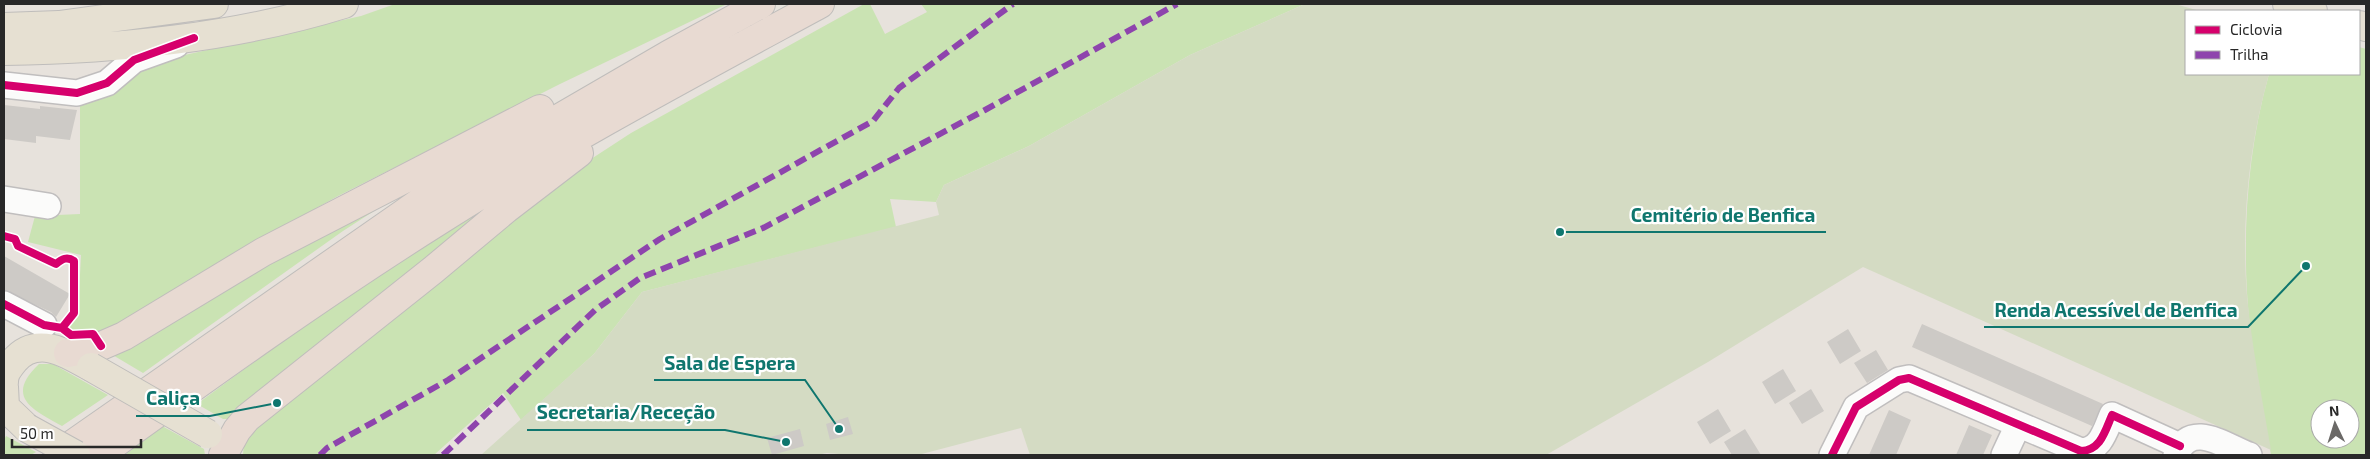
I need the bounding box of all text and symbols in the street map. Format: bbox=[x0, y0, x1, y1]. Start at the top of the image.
legend bbox=[2185, 10, 2360, 75]
text: Ciclovia bbox=[2230, 20, 2282, 38]
text: Trilha bbox=[2230, 45, 2268, 63]
callout: Cemitério de Benfica bbox=[1621, 198, 1826, 232]
text: Cemitério de Benfica bbox=[1631, 203, 1815, 226]
callout: Renda Acessível de Benfica bbox=[1984, 293, 2248, 327]
text: Renda Acessível de Benfica bbox=[1994, 298, 2238, 321]
callout: Sala de Espera bbox=[654, 346, 805, 380]
text: Sala de Espera bbox=[664, 351, 796, 374]
callout: Caliça bbox=[136, 382, 210, 416]
text: Caliça bbox=[146, 386, 200, 410]
callout: Secretaria/Receção bbox=[527, 396, 725, 430]
north arrow bbox=[2310, 399, 2360, 449]
text: Secretaria/Receção bbox=[537, 400, 715, 424]
text: N bbox=[2328, 402, 2340, 419]
scale bar bbox=[12, 416, 141, 448]
text: 50 m bbox=[20, 424, 54, 442]

